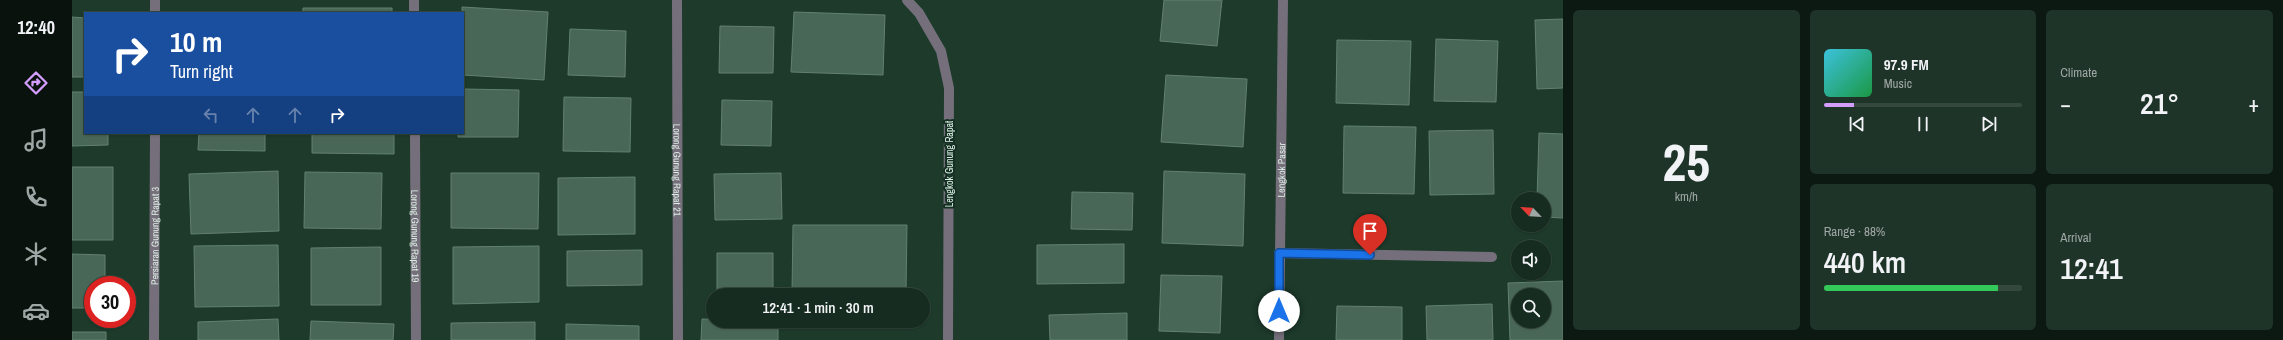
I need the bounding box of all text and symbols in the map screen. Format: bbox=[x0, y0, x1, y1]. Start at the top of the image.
text: 12:40 bbox=[17, 15, 55, 40]
text: 10 m bbox=[170, 23, 222, 61]
icon: right bbox=[104, 28, 156, 80]
text: 97.9 FM bbox=[1884, 54, 1929, 75]
text: Turn right bbox=[170, 59, 233, 84]
text: Climate bbox=[2060, 64, 2097, 81]
icon: directions bbox=[22, 69, 50, 97]
text: Music bbox=[1884, 75, 1912, 92]
text: 21° bbox=[2140, 83, 2179, 123]
text: − bbox=[2060, 89, 2071, 119]
text: + bbox=[2248, 89, 2259, 119]
icon: left bbox=[200, 104, 222, 126]
icon: ahead bbox=[242, 104, 264, 126]
icon: ahead bbox=[284, 104, 306, 126]
icon: right bbox=[326, 104, 348, 126]
icon: previous bbox=[1846, 113, 1868, 135]
icon: pause bbox=[1912, 113, 1934, 135]
icon: next bbox=[1978, 113, 2000, 135]
street label: Lengkok Gunung Rapat bbox=[943, 120, 956, 207]
street label: Lorong Gunung Rapat 21 bbox=[671, 124, 684, 217]
icon: music bbox=[22, 126, 50, 154]
text: 25 bbox=[1663, 127, 1710, 197]
street label: Lengkok Pasar bbox=[1274, 142, 1288, 197]
icon: phone bbox=[22, 183, 50, 211]
street label: Persiaran Gunung Rapat 3 bbox=[148, 186, 161, 285]
text: km/h bbox=[1675, 188, 1698, 205]
street label: Lorong Gunung Rapat 19 bbox=[409, 190, 422, 283]
north arrow bbox=[1511, 192, 1551, 232]
map controls bbox=[1511, 192, 1551, 328]
pin bbox=[1353, 214, 1387, 255]
icon: arrive bbox=[1359, 220, 1381, 242]
text: Range · 88% bbox=[1824, 223, 1885, 240]
text: Arrival bbox=[2060, 229, 2091, 246]
icon: climate bbox=[22, 240, 50, 268]
button: sound bbox=[1511, 240, 1551, 280]
text: 440 km bbox=[1824, 242, 1906, 282]
text: 12:41 bbox=[2060, 248, 2123, 288]
speed limit sign: 30 bbox=[84, 276, 136, 328]
button: search bbox=[1511, 288, 1551, 328]
position arrow bbox=[1258, 290, 1300, 332]
icon: car bbox=[22, 297, 50, 325]
text: 12:41 · 1 min · 30 m bbox=[762, 297, 874, 318]

